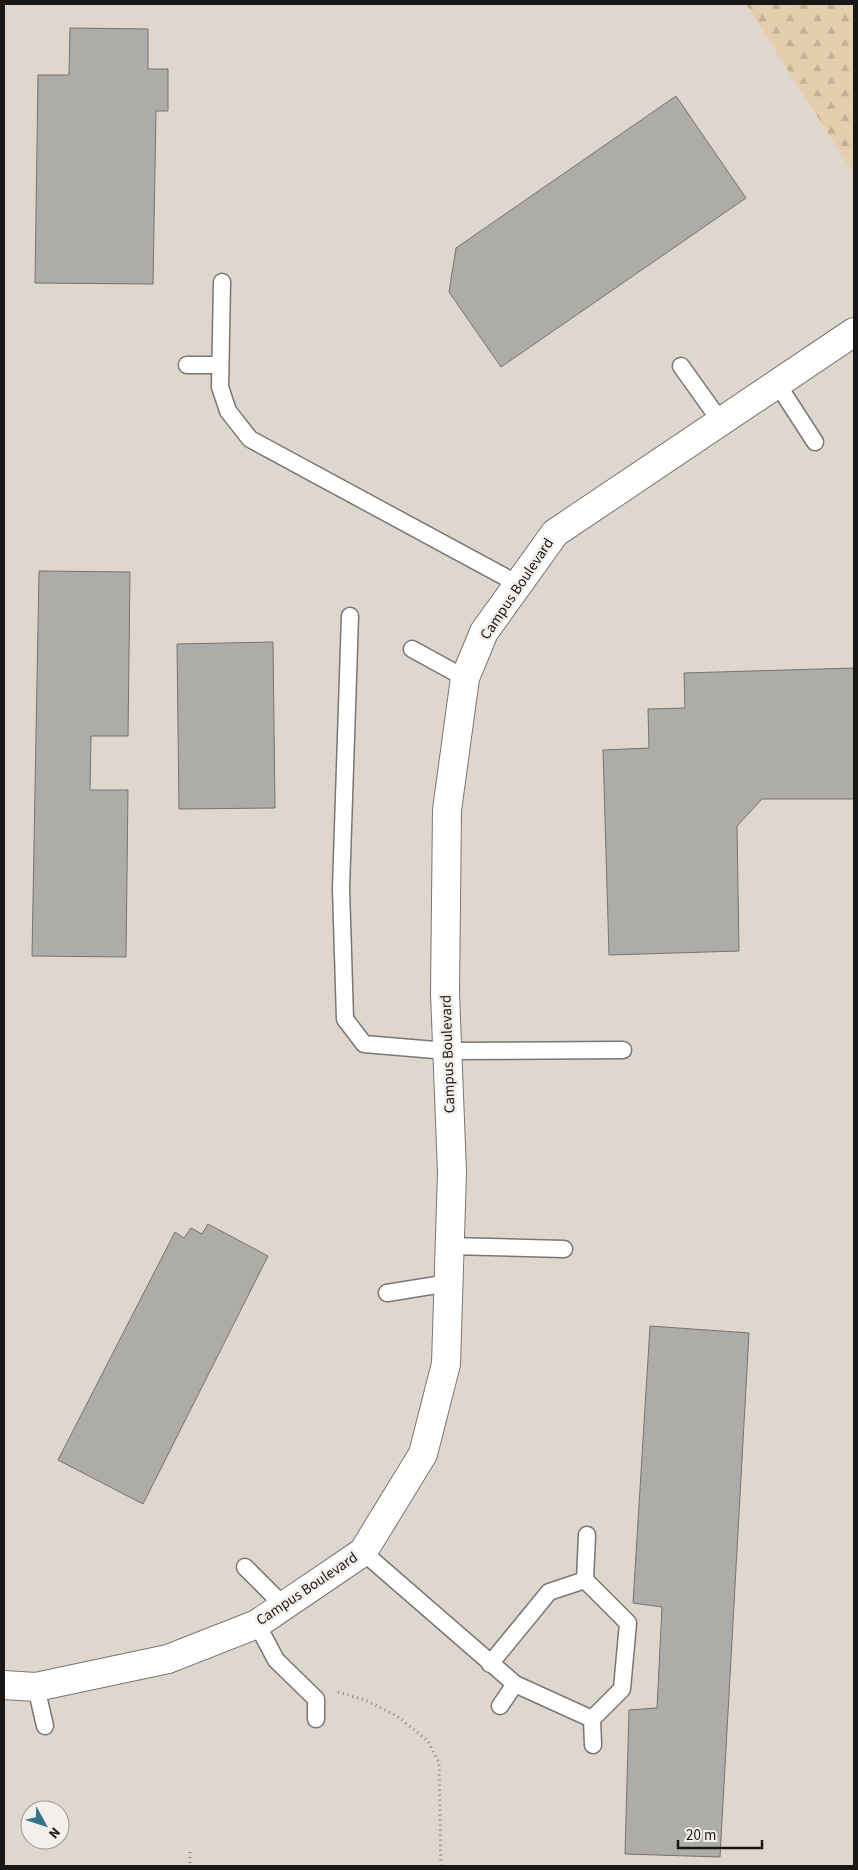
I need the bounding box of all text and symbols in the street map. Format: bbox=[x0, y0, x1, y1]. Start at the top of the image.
street label: Campus Boulevard bbox=[475, 534, 559, 644]
street label: Campus Boulevard bbox=[435, 994, 461, 1114]
street label: Campus Boulevard bbox=[252, 1547, 362, 1631]
north arrow bbox=[20, 1800, 70, 1850]
scale bar bbox=[678, 1818, 762, 1850]
text: N bbox=[44, 1823, 65, 1843]
text: 20 m bbox=[686, 1825, 716, 1846]

